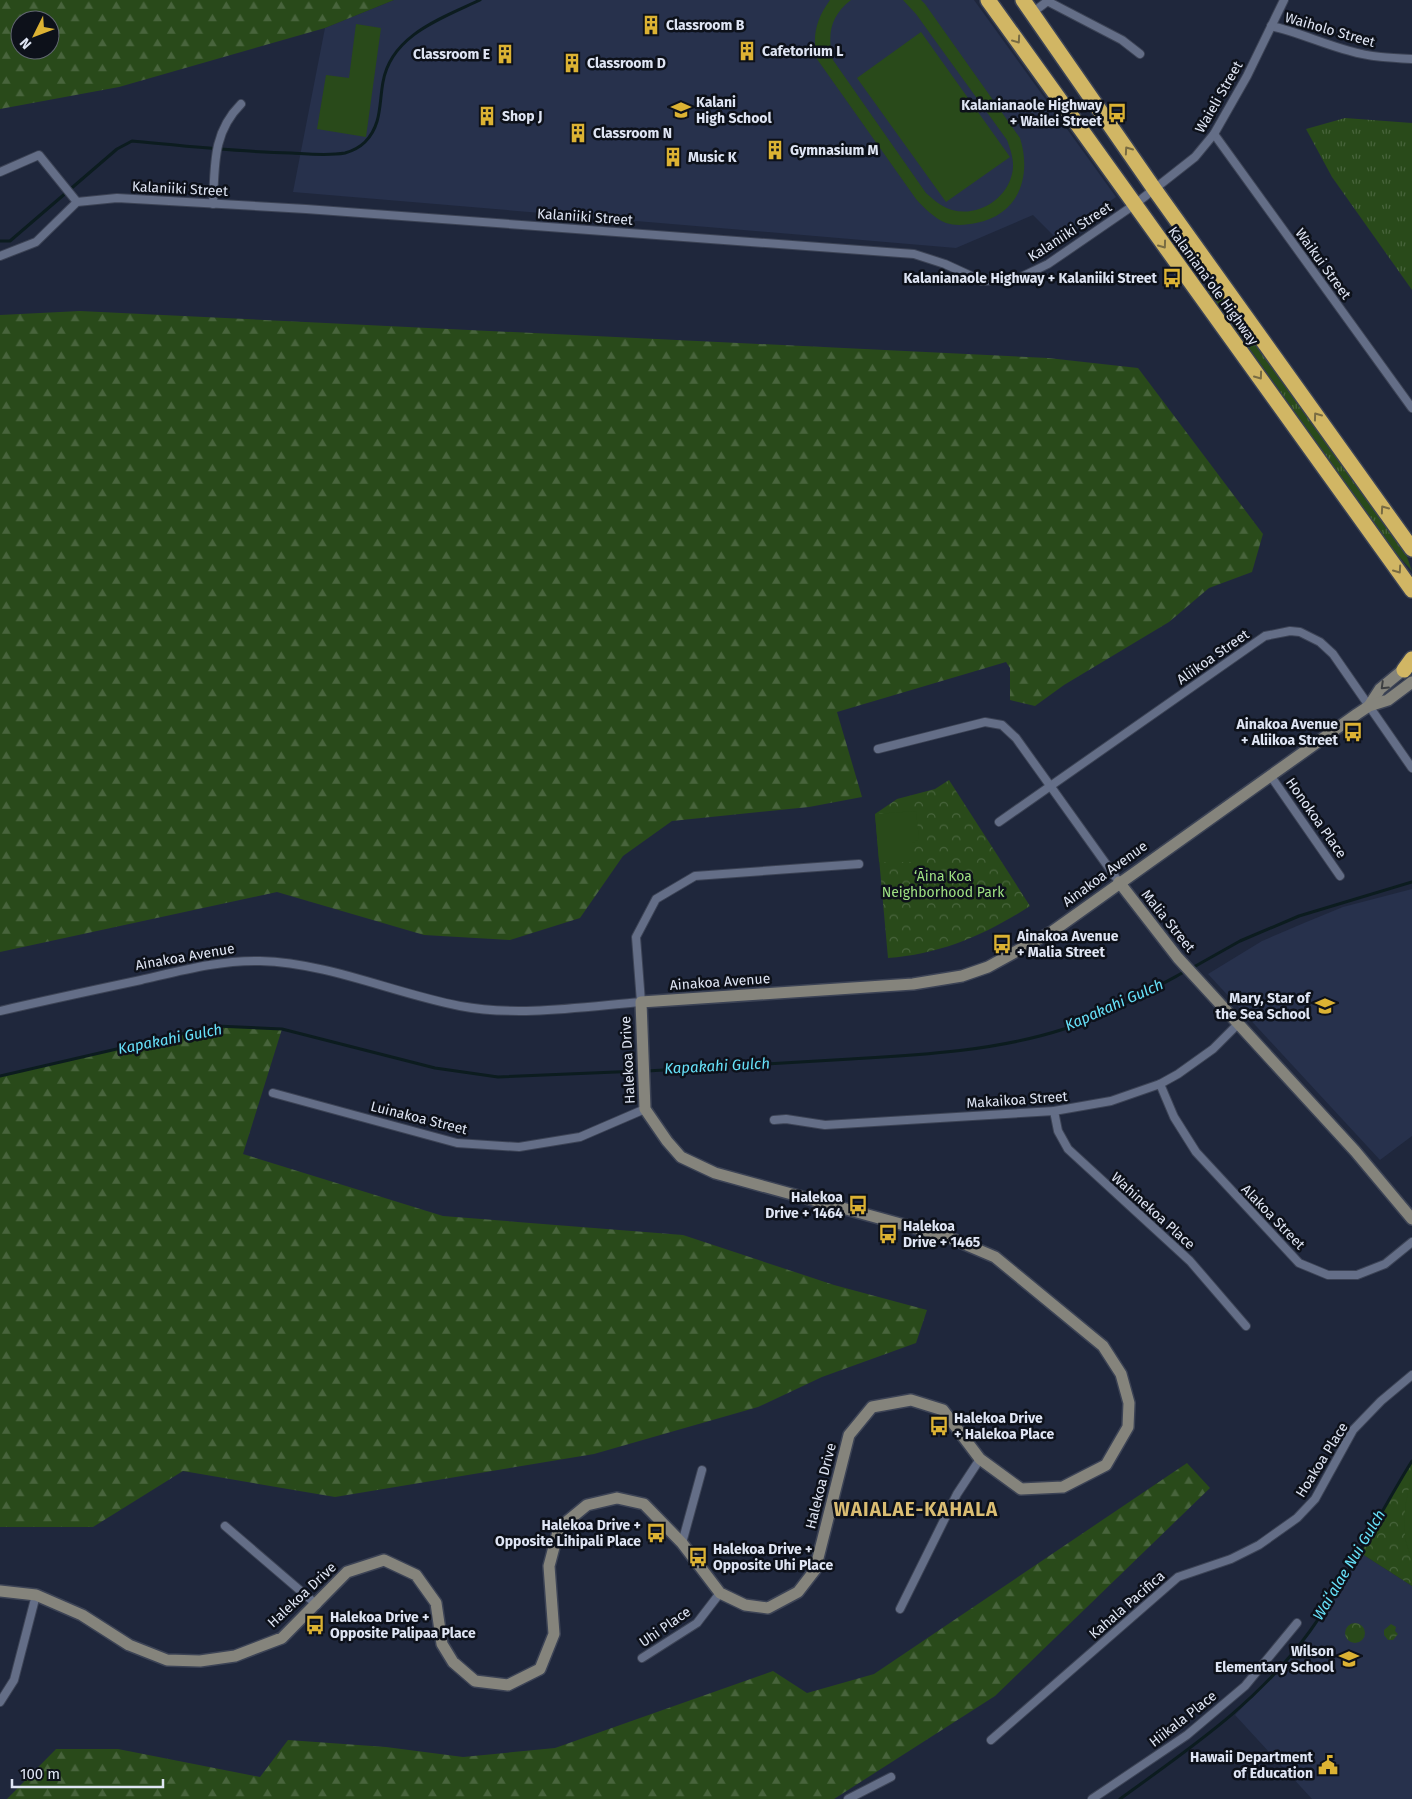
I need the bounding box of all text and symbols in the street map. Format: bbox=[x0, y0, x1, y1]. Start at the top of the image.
street label: Waiholo Street bbox=[1283, 9, 1378, 51]
north arrow bbox=[10, 10, 60, 60]
building icon: Classroom B bbox=[640, 14, 662, 36]
place label: Classroom B bbox=[666, 17, 745, 34]
text: N bbox=[16, 34, 35, 53]
one-way arrow bbox=[1011, 34, 1019, 43]
building icon: Cafetorium L bbox=[736, 40, 758, 62]
building icon: Classroom E bbox=[494, 43, 516, 65]
place label: Cafetorium L bbox=[762, 43, 843, 60]
place label: Classroom E bbox=[413, 46, 490, 63]
building icon: Classroom D bbox=[561, 52, 583, 74]
place label: Classroom D bbox=[587, 55, 666, 72]
street label: Waieli Street bbox=[1192, 57, 1247, 136]
place label: Kalani High School bbox=[696, 94, 773, 127]
place label: Kalanianaole Highway + Wailei Street bbox=[961, 97, 1103, 130]
school or university icon: Kalani High School bbox=[670, 99, 692, 121]
bus stop icon: Kalanianaole Highway + Wailei Street bbox=[1106, 102, 1128, 124]
building icon: Shop J bbox=[476, 105, 498, 127]
place label: Shop J bbox=[502, 108, 542, 125]
building icon: Classroom N bbox=[567, 122, 589, 144]
place label: Classroom N bbox=[593, 125, 672, 142]
building icon: Gymnasium M bbox=[764, 139, 786, 161]
place label: Gymnasium M bbox=[790, 142, 879, 159]
building icon: Music K bbox=[662, 146, 684, 168]
one-way arrow bbox=[1125, 146, 1134, 156]
place label: Music K bbox=[688, 149, 738, 166]
street label: Kalaniiki Street bbox=[132, 178, 229, 200]
street label: Kalaniiki Street bbox=[1025, 198, 1116, 265]
street label: Kalaniiki Street bbox=[536, 205, 635, 229]
street label: Kalaniana’ole Highway bbox=[1164, 223, 1262, 349]
street label: Waikui Street bbox=[1292, 225, 1355, 304]
one-way arrow bbox=[1157, 239, 1166, 249]
bus stop icon: Kalanianaole Highway + Kalaniiki Street bbox=[1161, 267, 1183, 289]
place label: Kalanianaole Highway + Kalaniiki Street bbox=[904, 270, 1158, 287]
one-way arrow bbox=[1253, 370, 1262, 380]
one-way arrow bbox=[1315, 413, 1323, 422]
one-way arrow bbox=[1381, 505, 1390, 515]
one-way arrow bbox=[1392, 564, 1401, 574]
street label: Aliikoa Street bbox=[1174, 625, 1253, 688]
one-way arrow bbox=[1381, 680, 1390, 689]
place label: Ainakoa Avenue + Aliikoa Street bbox=[1236, 716, 1339, 749]
bus stop icon: Ainakoa Avenue + Aliikoa Street bbox=[1342, 721, 1364, 743]
street label: Honokoa Place bbox=[1282, 775, 1350, 861]
street label: Ainakoa Avenue bbox=[1059, 838, 1151, 910]
park label: ‘Āina Koa Neighborhood Park bbox=[882, 868, 1005, 901]
street label: Malia Street bbox=[1138, 886, 1199, 957]
place label: Ainakoa Avenue + Malia Street bbox=[1016, 928, 1119, 961]
bus stop icon: Ainakoa Avenue + Malia Street bbox=[991, 933, 1013, 955]
street label: Ainakoa Avenue bbox=[134, 940, 236, 974]
street label: Ainakoa Avenue bbox=[669, 970, 771, 994]
water label: Kapakahi Gulch bbox=[1062, 975, 1166, 1035]
place label: Mary, Star of the Sea School bbox=[1216, 990, 1312, 1023]
school or university icon: Mary, Star of the Sea School bbox=[1314, 995, 1336, 1017]
street label: Halekoa Drive bbox=[617, 1016, 639, 1104]
water label: Kapakahi Gulch bbox=[116, 1020, 224, 1058]
water label: Kapakahi Gulch bbox=[664, 1054, 770, 1078]
street label: Makaikoa Street bbox=[966, 1088, 1069, 1112]
street label: Luinakoa Street bbox=[369, 1098, 470, 1138]
street label: Wahinekoa Place bbox=[1108, 1169, 1198, 1253]
street label: Alakoa Street bbox=[1238, 1181, 1309, 1254]
place label: Halekoa Drive + 1464 bbox=[765, 1189, 843, 1222]
bus stop icon: Halekoa Drive + 1464 bbox=[847, 1194, 869, 1216]
place label: Halekoa Drive + 1465 bbox=[903, 1218, 981, 1251]
bus stop icon: Halekoa Drive + 1465 bbox=[877, 1223, 899, 1245]
place label: Halekoa Drive + Halekoa Place bbox=[954, 1410, 1054, 1443]
bus stop icon: Halekoa Drive + Halekoa Place bbox=[928, 1415, 950, 1437]
street label: Hoakoa Place bbox=[1292, 1419, 1352, 1501]
street label: Halekoa Drive bbox=[802, 1441, 840, 1531]
district label: WAIALAE-KAHALA bbox=[834, 1498, 998, 1521]
water label: Waiʻalae Nui Gulch bbox=[1309, 1506, 1389, 1624]
place label: Halekoa Drive + Opposite Lihipali Place bbox=[495, 1517, 641, 1550]
bus stop icon: Halekoa Drive + Opposite Lihipali Place bbox=[645, 1522, 667, 1544]
place label: Halekoa Drive + Opposite Uhi Place bbox=[713, 1541, 833, 1574]
bus stop icon: Halekoa Drive + Opposite Uhi Place bbox=[687, 1546, 709, 1568]
street label: Halekoa Drive bbox=[264, 1559, 340, 1631]
street label: Kahala Pacifica bbox=[1086, 1568, 1168, 1642]
street label: Uhi Place bbox=[636, 1603, 694, 1651]
place label: Halekoa Drive + Opposite Palipaa Place bbox=[330, 1609, 476, 1642]
bus stop icon: Halekoa Drive + Opposite Palipaa Place bbox=[304, 1614, 326, 1636]
place label: Wilson Elementary School bbox=[1215, 1643, 1335, 1676]
school or university icon: Wilson Elementary School bbox=[1338, 1648, 1360, 1670]
street label: Hiikala Place bbox=[1146, 1687, 1220, 1751]
place label: Hawaii Department of Education bbox=[1190, 1749, 1314, 1782]
public building icon: Hawaii Department of Education bbox=[1317, 1754, 1339, 1776]
scale bar bbox=[12, 1756, 164, 1788]
text: 100 m bbox=[20, 1765, 60, 1783]

